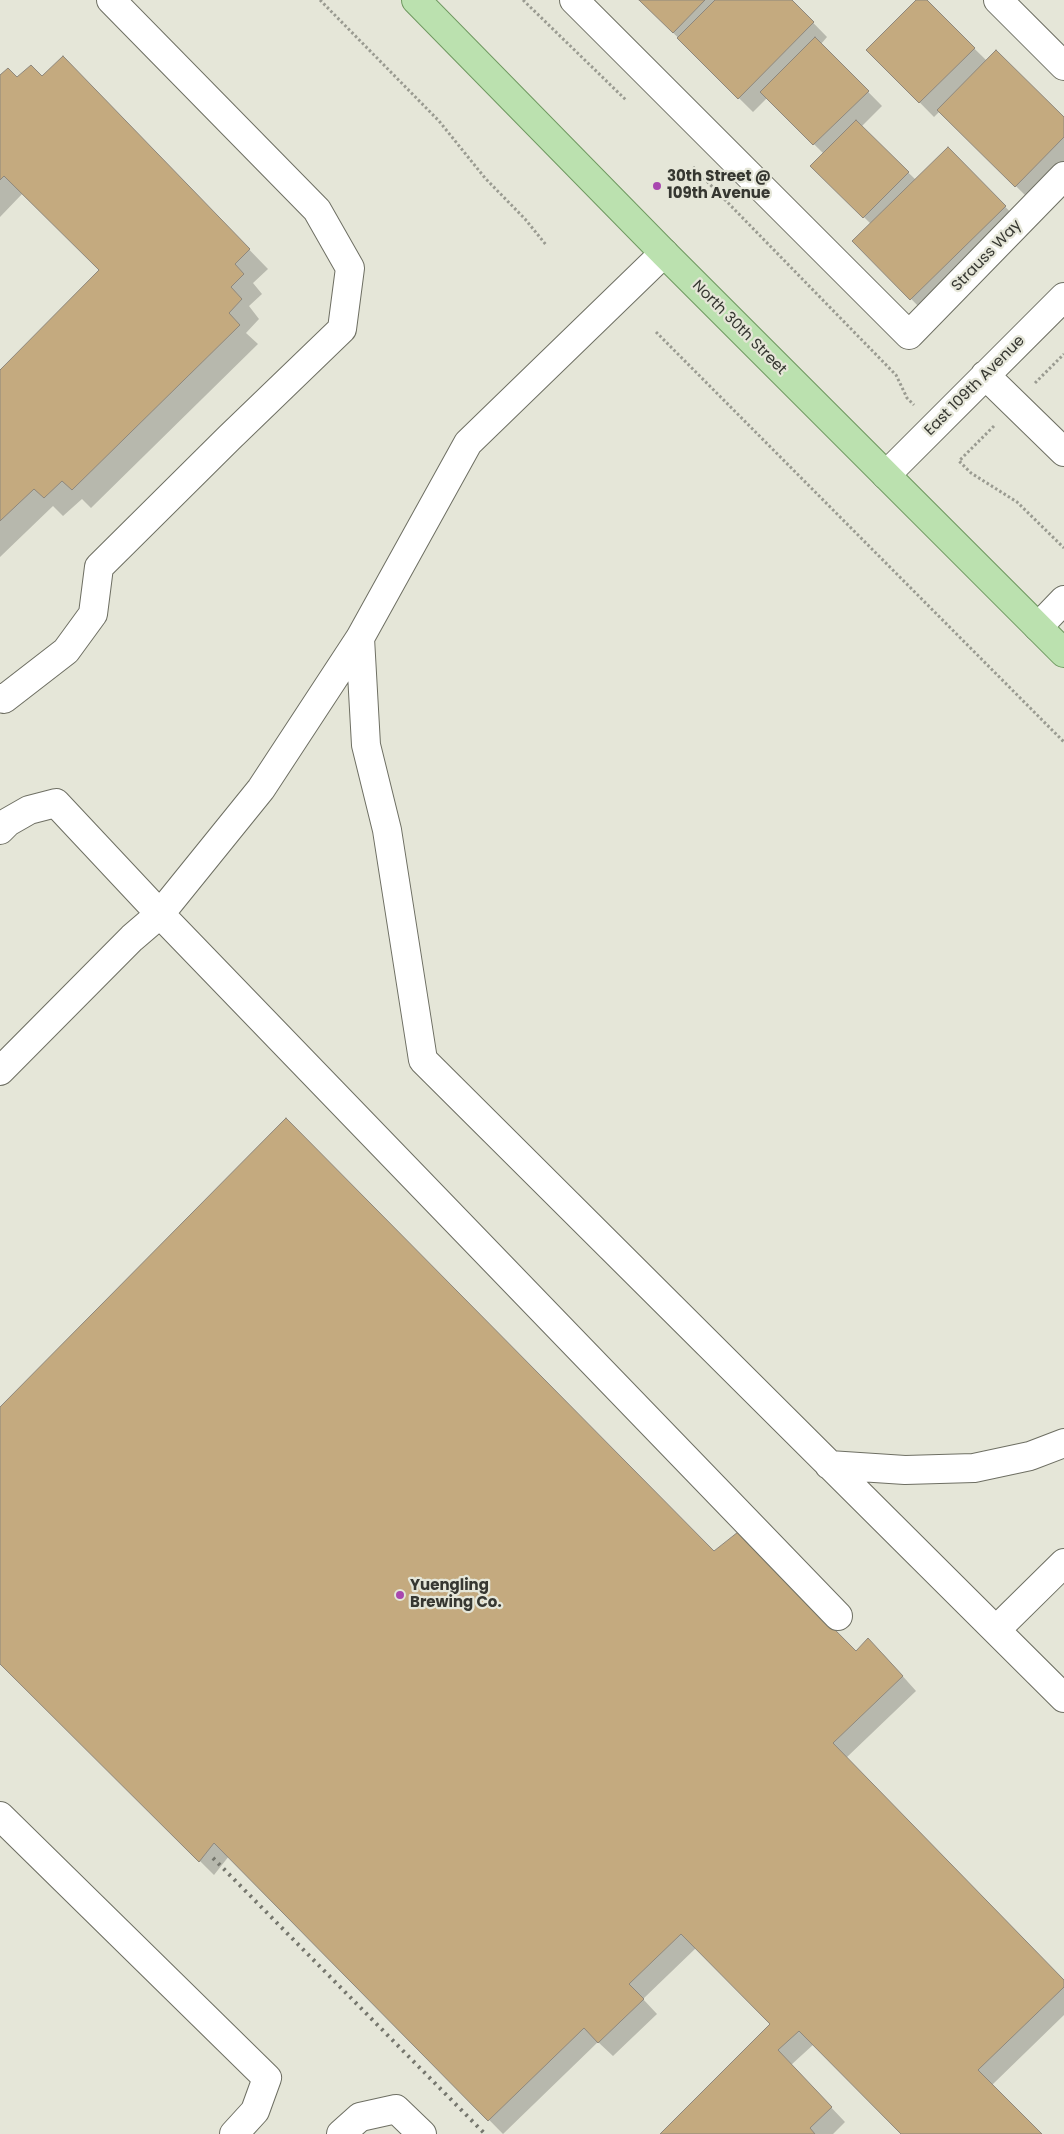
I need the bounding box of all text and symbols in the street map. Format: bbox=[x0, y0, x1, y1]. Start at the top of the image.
place label: 30th Street @ 109th Avenue bbox=[667, 168, 771, 203]
marker: 30th Street @ 109th Avenue bbox=[651, 180, 663, 192]
street label: Strauss Way bbox=[948, 216, 1026, 296]
street label: North 30th Street bbox=[688, 277, 790, 379]
street label: East 109th Avenue bbox=[921, 332, 1029, 440]
place label: Yuengling Brewing Co. bbox=[410, 1577, 502, 1612]
marker: Yuengling Brewing Co. bbox=[394, 1589, 406, 1601]

